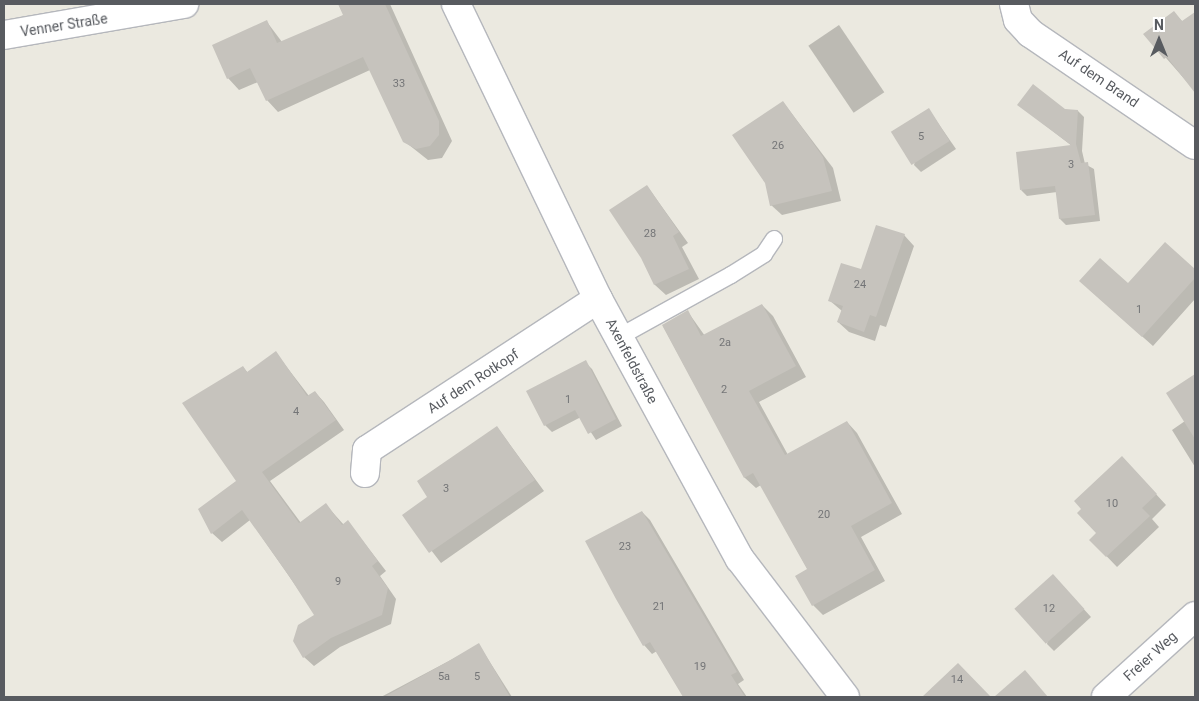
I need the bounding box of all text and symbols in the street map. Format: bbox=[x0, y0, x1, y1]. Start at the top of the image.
street label: Venner Straße bbox=[19, 10, 109, 40]
north arrow bbox=[1134, 15, 1184, 65]
text: N bbox=[1154, 17, 1164, 33]
street label: Auf dem Brand bbox=[1056, 45, 1142, 111]
house number: 33 bbox=[393, 77, 405, 91]
house number: 5 bbox=[918, 130, 924, 144]
house number: 26 bbox=[772, 139, 784, 153]
house number: 3 bbox=[1068, 158, 1074, 172]
house number: 28 bbox=[644, 227, 656, 241]
house number: 24 bbox=[854, 278, 866, 292]
house number: 1 bbox=[1136, 303, 1142, 317]
street label: Axenfeldstraße bbox=[602, 315, 662, 407]
house number: 2a bbox=[719, 336, 731, 350]
street label: Auf dem Rotkopf bbox=[424, 345, 522, 417]
house number: 2 bbox=[721, 383, 727, 397]
house number: 1 bbox=[565, 393, 571, 407]
house number: 4 bbox=[293, 405, 299, 419]
house number: 3 bbox=[443, 482, 449, 496]
house number: 10 bbox=[1106, 497, 1118, 511]
house number: 20 bbox=[818, 508, 830, 522]
house number: 23 bbox=[619, 540, 631, 554]
house number: 9 bbox=[335, 575, 341, 589]
house number: 21 bbox=[653, 600, 665, 614]
house number: 12 bbox=[1043, 602, 1055, 616]
street label: Freier Weg bbox=[1120, 628, 1180, 684]
house number: 19 bbox=[694, 660, 706, 674]
house number: 5a bbox=[438, 670, 450, 684]
house number: 5 bbox=[474, 670, 480, 684]
house number: 14 bbox=[951, 673, 963, 687]

